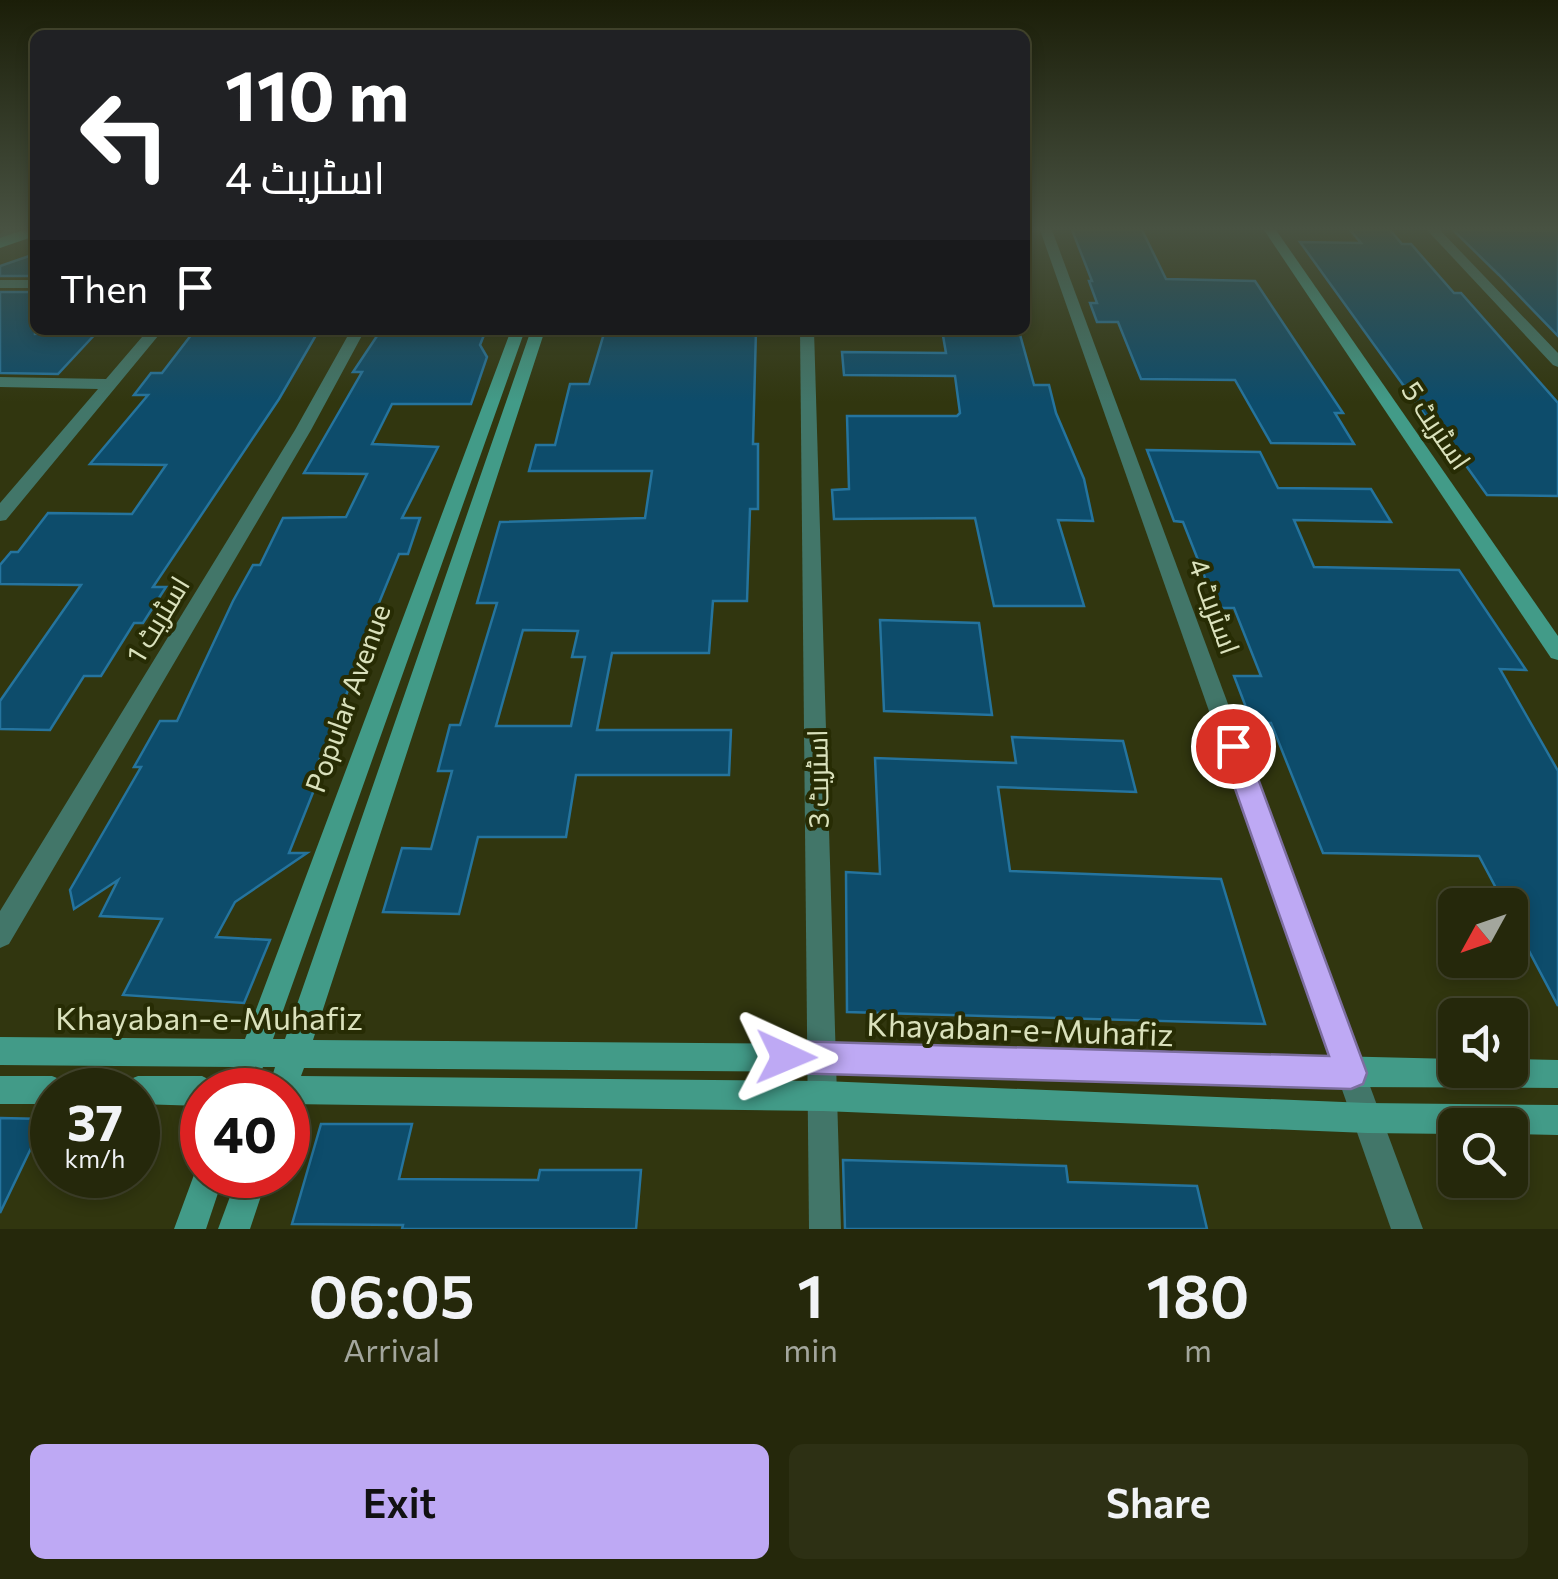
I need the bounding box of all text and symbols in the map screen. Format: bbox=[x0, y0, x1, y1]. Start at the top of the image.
text: 110 m bbox=[225, 50, 409, 135]
icon: left bbox=[60, 70, 190, 200]
text: اسٹریٹ 4 bbox=[225, 148, 385, 203]
icon: arrive bbox=[168, 260, 223, 315]
text: Then bbox=[60, 264, 148, 311]
street label: اسٹریٹ 5 bbox=[1395, 374, 1479, 476]
street label: اسٹریٹ 4 bbox=[1182, 553, 1248, 659]
street label: اسٹریٹ 1 bbox=[118, 570, 196, 668]
street label: Popular Avenue bbox=[297, 599, 397, 797]
pin bbox=[1191, 704, 1276, 789]
icon: arrive bbox=[1206, 719, 1261, 774]
street label: اسٹریٹ 3 bbox=[799, 729, 835, 829]
north arrow bbox=[1438, 888, 1528, 978]
map controls bbox=[1438, 888, 1528, 1198]
street label: Khayaban-e-Muhafiz bbox=[55, 997, 363, 1037]
button: sound bbox=[1438, 998, 1528, 1088]
street label: Khayaban-e-Muhafiz bbox=[866, 1003, 1174, 1053]
position arrow bbox=[734, 1005, 838, 1109]
speed limit sign: 40 bbox=[180, 1068, 310, 1198]
text: 37 bbox=[67, 1090, 123, 1151]
button: search bbox=[1438, 1108, 1528, 1198]
text: km/h bbox=[65, 1143, 125, 1173]
text: 06:05 bbox=[309, 1257, 475, 1330]
text: 1 bbox=[797, 1257, 824, 1330]
text: 180 bbox=[1146, 1257, 1249, 1330]
text: Arrival bbox=[343, 1329, 440, 1369]
text: min bbox=[783, 1329, 838, 1369]
text: m bbox=[1184, 1329, 1212, 1369]
button: Exit bbox=[30, 1444, 769, 1559]
button: Share bbox=[789, 1444, 1528, 1559]

